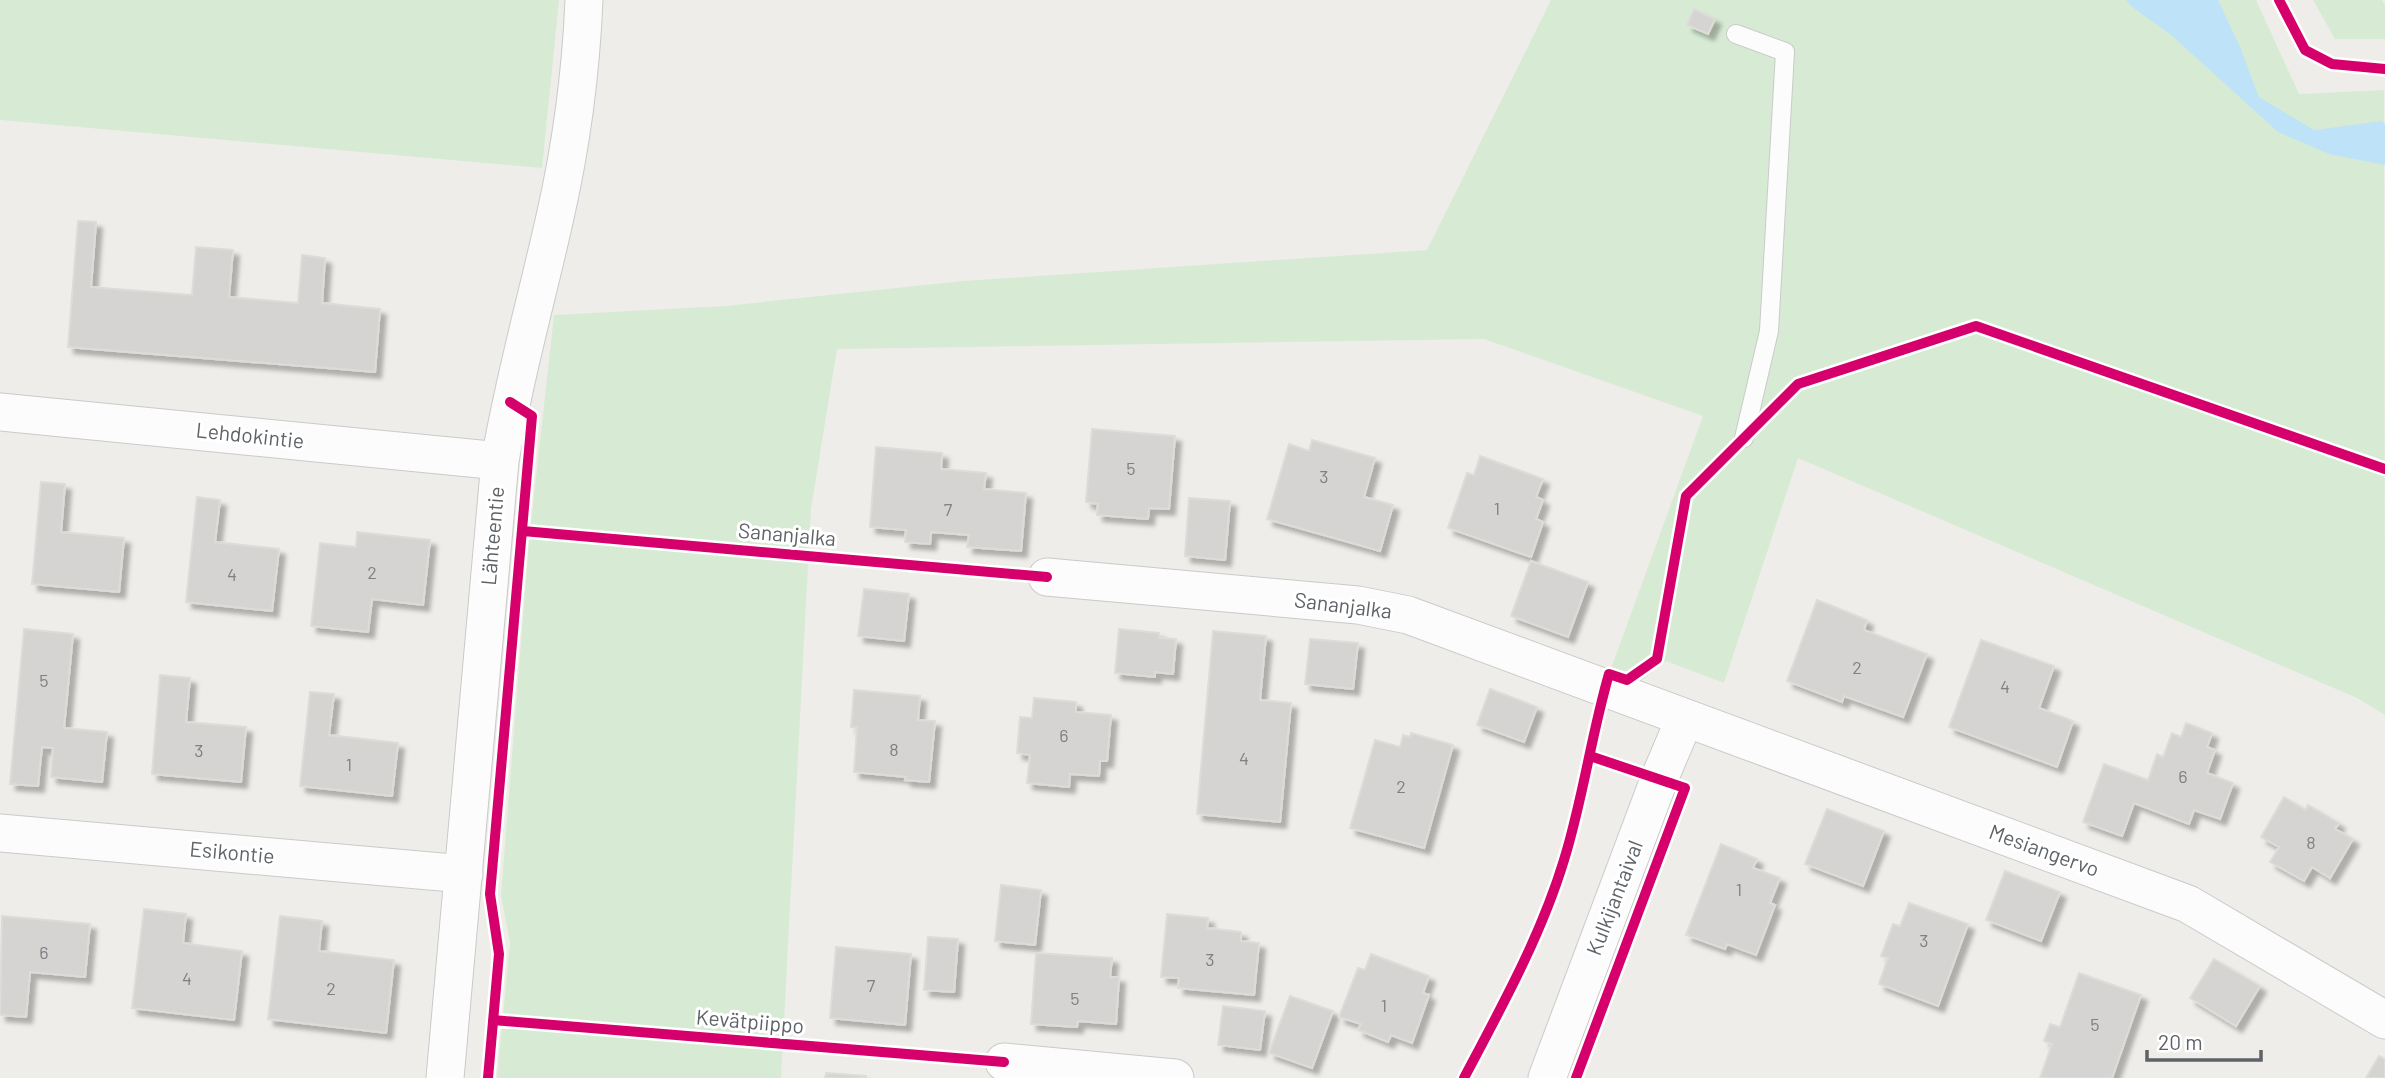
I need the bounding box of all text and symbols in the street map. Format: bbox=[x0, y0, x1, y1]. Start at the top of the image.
street label: Lehdokintie bbox=[195, 416, 305, 453]
house number: 5 bbox=[1126, 457, 1136, 479]
house number: 3 bbox=[1319, 465, 1329, 487]
street label: Lähteentie bbox=[475, 485, 508, 586]
house number: 1 bbox=[1494, 497, 1500, 519]
house number: 7 bbox=[944, 498, 953, 520]
street label: Sananjalka bbox=[737, 517, 837, 550]
house number: 2 bbox=[367, 561, 377, 583]
house number: 4 bbox=[227, 563, 237, 585]
street label: Sananjalka bbox=[1293, 586, 1393, 623]
house number: 2 bbox=[1852, 656, 1862, 678]
house number: 5 bbox=[39, 669, 49, 691]
house number: 4 bbox=[2000, 675, 2010, 697]
house number: 6 bbox=[1059, 724, 1069, 746]
house number: 8 bbox=[889, 738, 899, 760]
house number: 3 bbox=[194, 739, 204, 761]
house number: 4 bbox=[1239, 747, 1249, 769]
house number: 1 bbox=[346, 753, 352, 775]
house number: 6 bbox=[2178, 765, 2188, 787]
house number: 2 bbox=[1396, 775, 1406, 797]
street label: Mesiangervo bbox=[1986, 818, 2103, 881]
house number: 8 bbox=[2306, 831, 2316, 853]
street label: Esikontie bbox=[189, 835, 276, 868]
street label: Kulkijantaival bbox=[1580, 836, 1647, 958]
house number: 1 bbox=[1736, 878, 1742, 900]
house number: 3 bbox=[1919, 929, 1929, 951]
house number: 6 bbox=[39, 941, 49, 963]
house number: 3 bbox=[1205, 948, 1215, 970]
house number: 4 bbox=[182, 967, 192, 989]
house number: 7 bbox=[867, 974, 876, 996]
house number: 2 bbox=[326, 977, 336, 999]
house number: 5 bbox=[1070, 987, 1080, 1009]
house number: 1 bbox=[1381, 994, 1387, 1016]
street label: Kevätpiippo bbox=[695, 1003, 805, 1038]
house number: 5 bbox=[2090, 1013, 2100, 1035]
scale bar bbox=[2147, 1018, 2261, 1062]
text: 20 m bbox=[2158, 1029, 2203, 1054]

